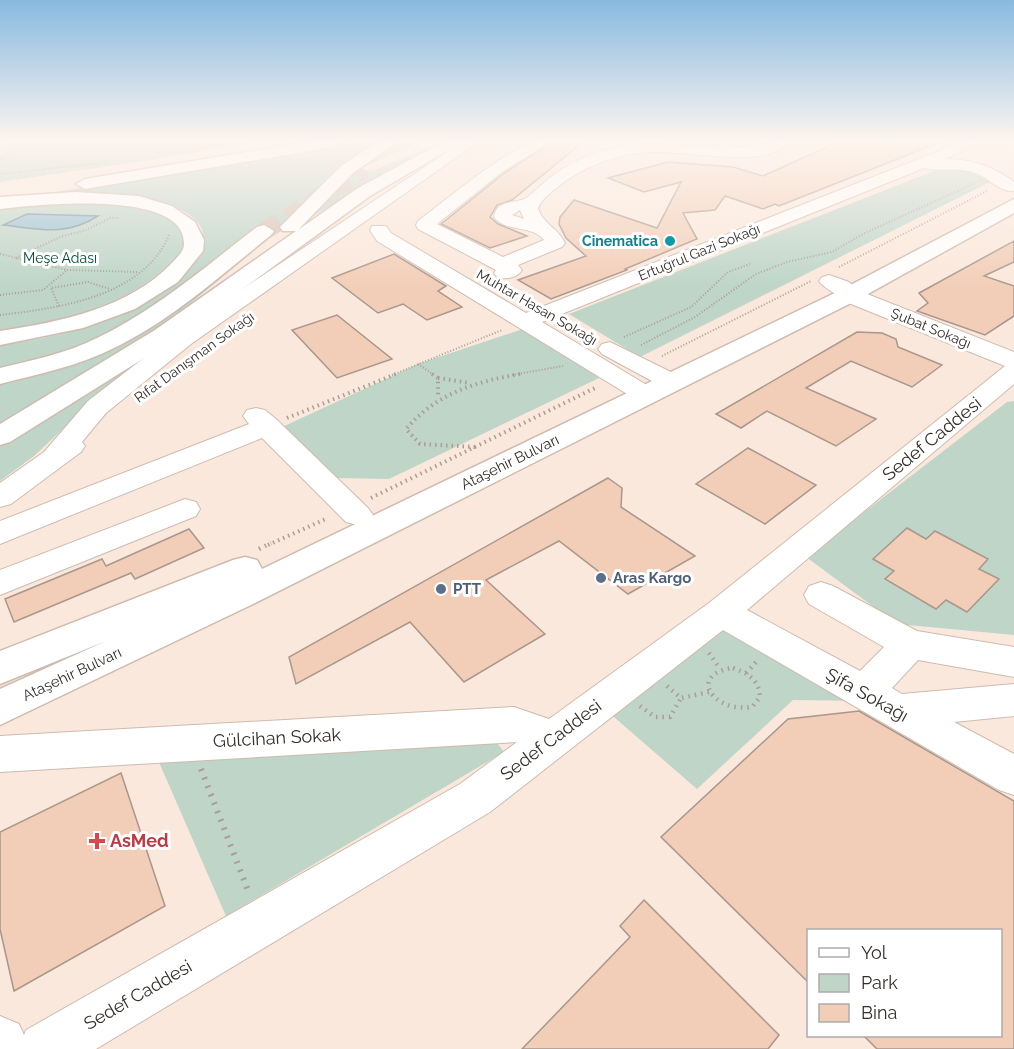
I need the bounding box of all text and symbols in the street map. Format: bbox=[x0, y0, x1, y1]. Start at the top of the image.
street label: Ertuğrul Gazi Sokağı bbox=[636, 220, 762, 284]
place label: Cinematica bbox=[582, 233, 658, 249]
marker: Cinematica bbox=[663, 234, 677, 248]
park label: Meşe Adası bbox=[23, 250, 97, 266]
street label: Muhtar Hasan Sokağı bbox=[474, 266, 600, 348]
street label: Şubat Sokağı bbox=[889, 305, 973, 351]
street label: Rıfat Danışman Sokağı bbox=[131, 308, 257, 406]
street label: Sedef Caddesi bbox=[878, 392, 985, 485]
street label: Ataşehir Bulvarı bbox=[458, 430, 562, 494]
place label: Aras Kargo bbox=[613, 569, 691, 587]
marker: Aras Kargo bbox=[594, 571, 608, 585]
place label: PTT bbox=[453, 580, 482, 598]
marker: PTT bbox=[434, 582, 448, 596]
street label: Ataşehir Bulvarı bbox=[20, 643, 124, 705]
street label: Şifa Sokağı bbox=[822, 663, 912, 726]
street label: Sedef Caddesi bbox=[496, 695, 605, 784]
street label: Gülcihan Sokak bbox=[212, 724, 342, 751]
place label: AsMed bbox=[110, 830, 169, 851]
marker: AsMed bbox=[88, 832, 106, 850]
legend bbox=[807, 929, 1002, 1037]
text: Yol bbox=[861, 942, 887, 963]
street label: Sedef Caddesi bbox=[80, 955, 195, 1034]
text: Park bbox=[861, 972, 898, 993]
text: Bina bbox=[861, 1002, 897, 1023]

